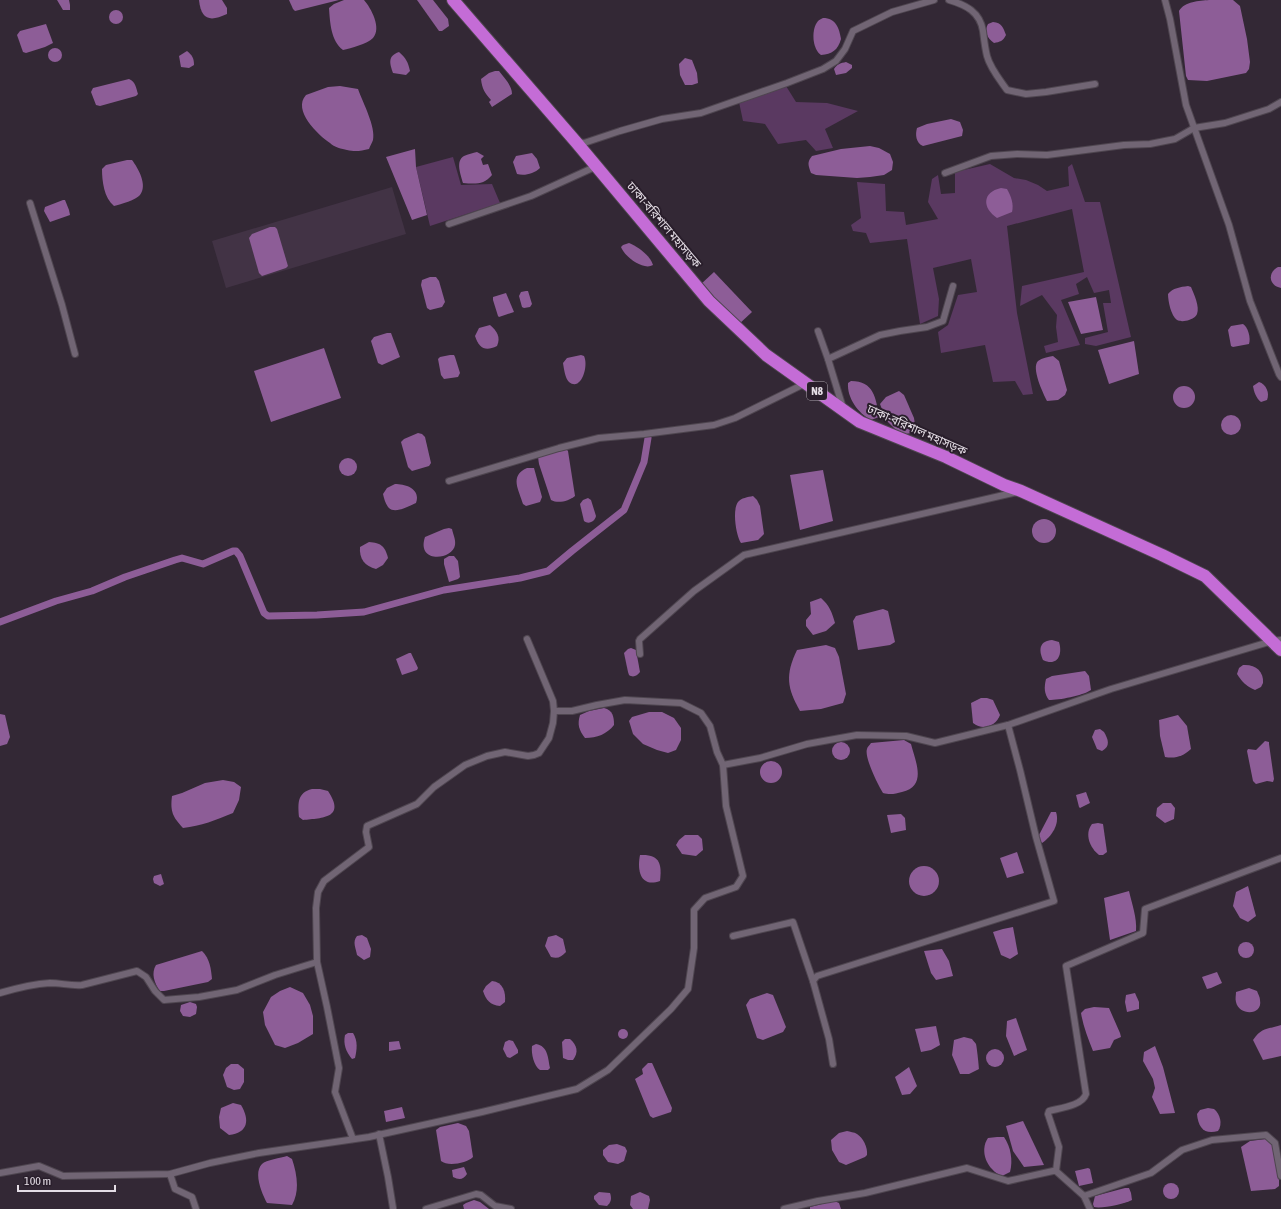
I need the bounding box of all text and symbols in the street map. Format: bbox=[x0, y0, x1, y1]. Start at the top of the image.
street label: ঢাকা-বরিশাল মহাসড়ক bbox=[623, 178, 705, 271]
road number: N8 bbox=[807, 382, 827, 400]
street label: ঢাকা-বরিশাল মহাসড়ক bbox=[864, 400, 970, 458]
scale bar bbox=[18, 1167, 115, 1193]
text: 100 m bbox=[24, 1174, 51, 1188]

